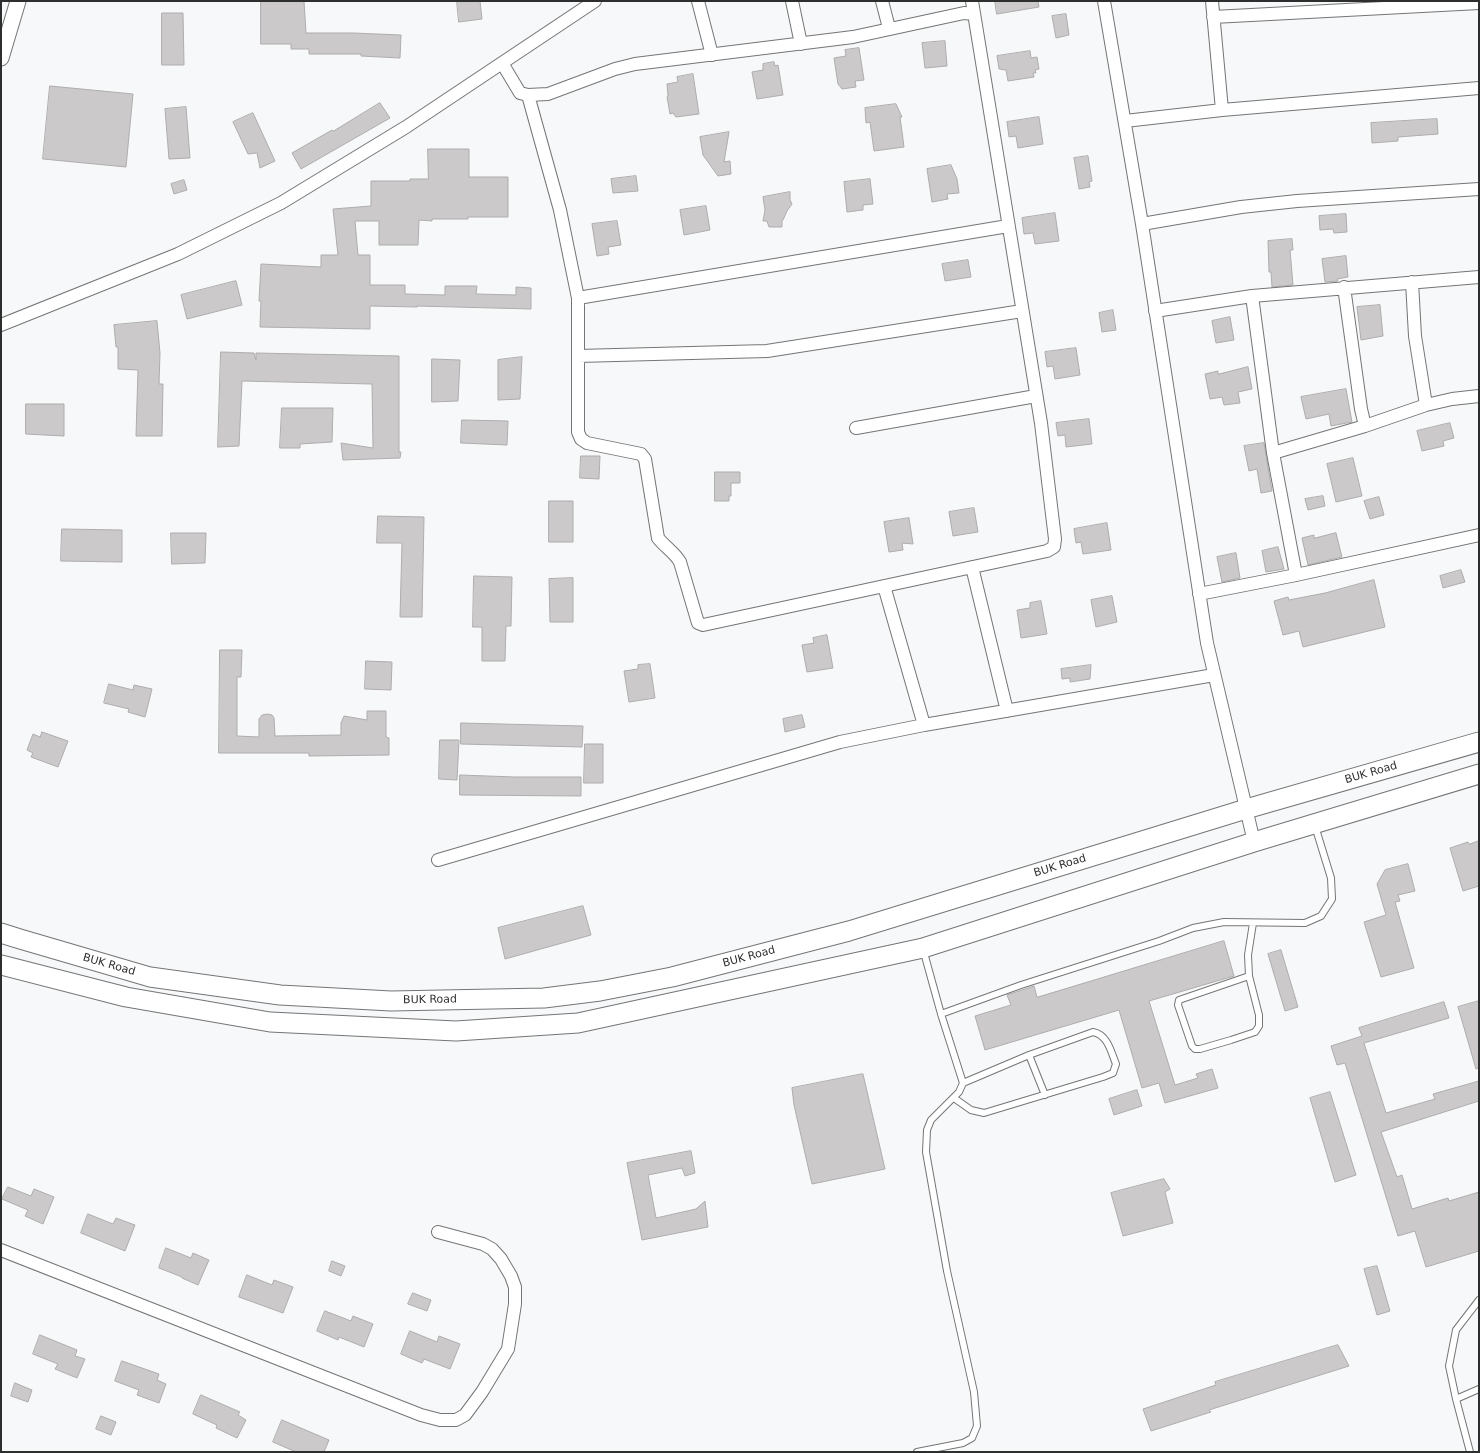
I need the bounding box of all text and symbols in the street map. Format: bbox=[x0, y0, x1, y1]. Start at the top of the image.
street label: BUK Road bbox=[1343, 759, 1399, 787]
street label: BUK Road bbox=[1032, 852, 1088, 880]
street label: BUK Road bbox=[721, 944, 777, 970]
street label: BUK Road bbox=[81, 951, 137, 979]
street label: BUK Road bbox=[403, 993, 457, 1007]

